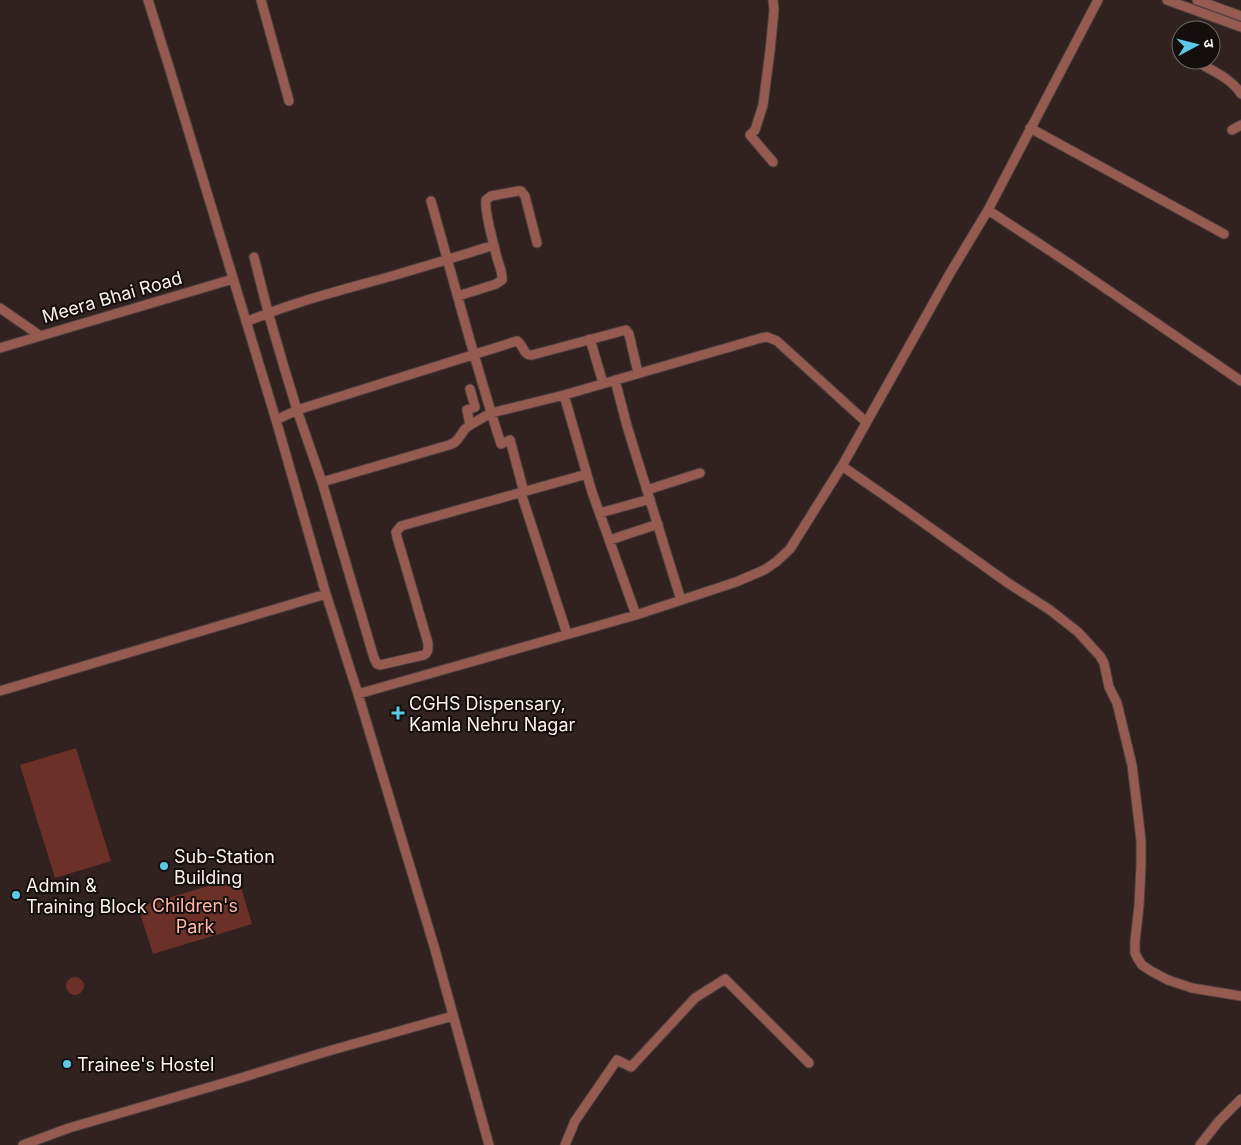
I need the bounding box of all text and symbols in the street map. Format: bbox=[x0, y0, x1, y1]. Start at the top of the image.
north arrow bbox=[1171, 20, 1221, 70]
text: उ bbox=[1200, 38, 1218, 49]
street label: Meera Bhai Road bbox=[40, 267, 184, 327]
place label: CGHS Dispensary, Kamla Nehru Nagar bbox=[409, 693, 575, 735]
marker: CGHS Dispensary, Kamla Nehru Nagar bbox=[391, 706, 405, 720]
place label: Sub-Station Building bbox=[174, 846, 275, 888]
marker: Sub-Station Building bbox=[158, 860, 170, 872]
place label: Admin & Training Block bbox=[26, 875, 147, 917]
marker: Admin & Training Block bbox=[10, 889, 22, 901]
park label: Children's Park bbox=[152, 895, 238, 937]
place label: Trainee's Hostel bbox=[77, 1054, 214, 1075]
marker: Trainee's Hostel bbox=[61, 1058, 73, 1070]

